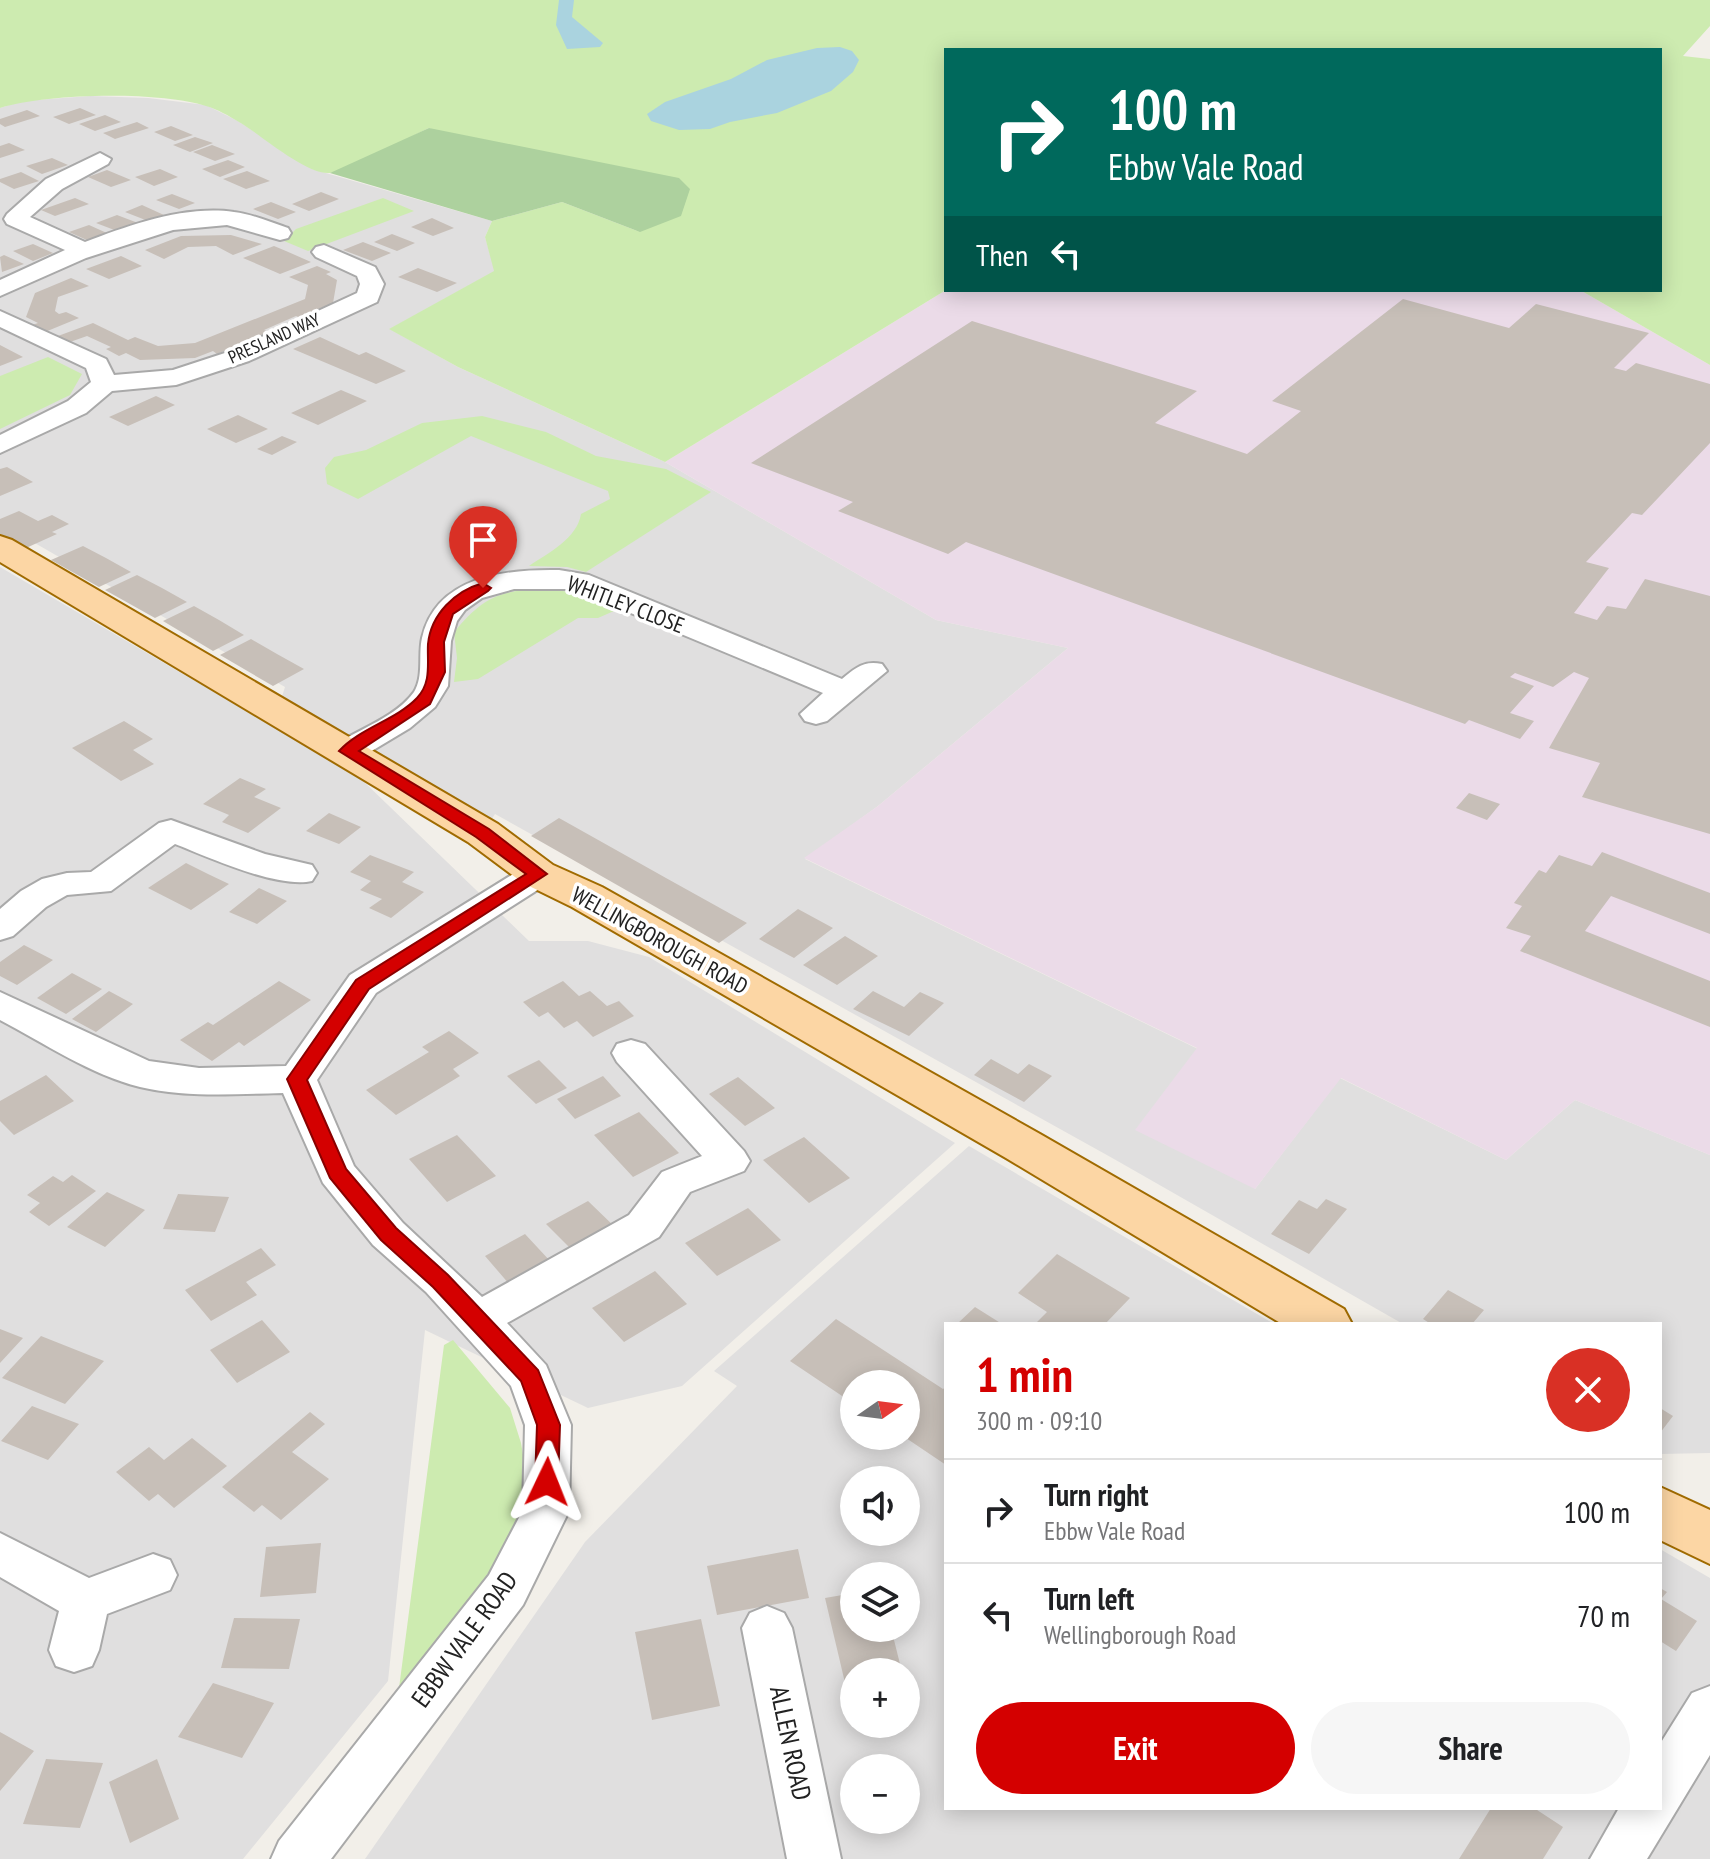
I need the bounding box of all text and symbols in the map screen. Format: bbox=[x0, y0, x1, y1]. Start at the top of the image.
text: 100 m bbox=[1108, 73, 1237, 145]
icon: right bbox=[976, 80, 1080, 184]
text: Ebbw Vale Road bbox=[1108, 143, 1304, 190]
icon: left bbox=[1044, 232, 1088, 276]
text: Then bbox=[976, 235, 1028, 274]
street label: PRESLAND WAY bbox=[224, 307, 324, 368]
pin bbox=[449, 506, 517, 588]
icon: arrive bbox=[461, 518, 505, 562]
street label: WHITLEY CLOSE bbox=[563, 569, 689, 639]
street label: WELLINGBOROUGH ROAD bbox=[567, 880, 753, 1000]
text: 1 min bbox=[976, 1343, 1073, 1405]
button: close bbox=[1546, 1348, 1630, 1432]
north arrow bbox=[840, 1370, 920, 1450]
map controls bbox=[840, 1370, 920, 1834]
text: 300 m · 09:10 bbox=[976, 1404, 1102, 1437]
position arrow bbox=[505, 1440, 589, 1524]
button: sound bbox=[840, 1466, 920, 1546]
text: Turn right bbox=[1044, 1475, 1148, 1514]
icon: right bbox=[976, 1489, 1020, 1533]
text: 100 m bbox=[1564, 1492, 1630, 1531]
text: Ebbw Vale Road bbox=[1044, 1514, 1185, 1547]
button: layers bbox=[840, 1562, 920, 1642]
street label: EBBW VALE ROAD bbox=[404, 1565, 524, 1713]
text: Turn left bbox=[1044, 1579, 1134, 1618]
icon: left bbox=[976, 1593, 1020, 1637]
text: 70 m bbox=[1577, 1596, 1630, 1635]
text: Wellingborough Road bbox=[1044, 1618, 1236, 1651]
button: + bbox=[840, 1658, 920, 1738]
street label: ALLEN ROAD bbox=[763, 1683, 819, 1803]
button: Exit bbox=[976, 1702, 1295, 1794]
button: Share bbox=[1311, 1702, 1630, 1794]
button: − bbox=[840, 1754, 920, 1834]

